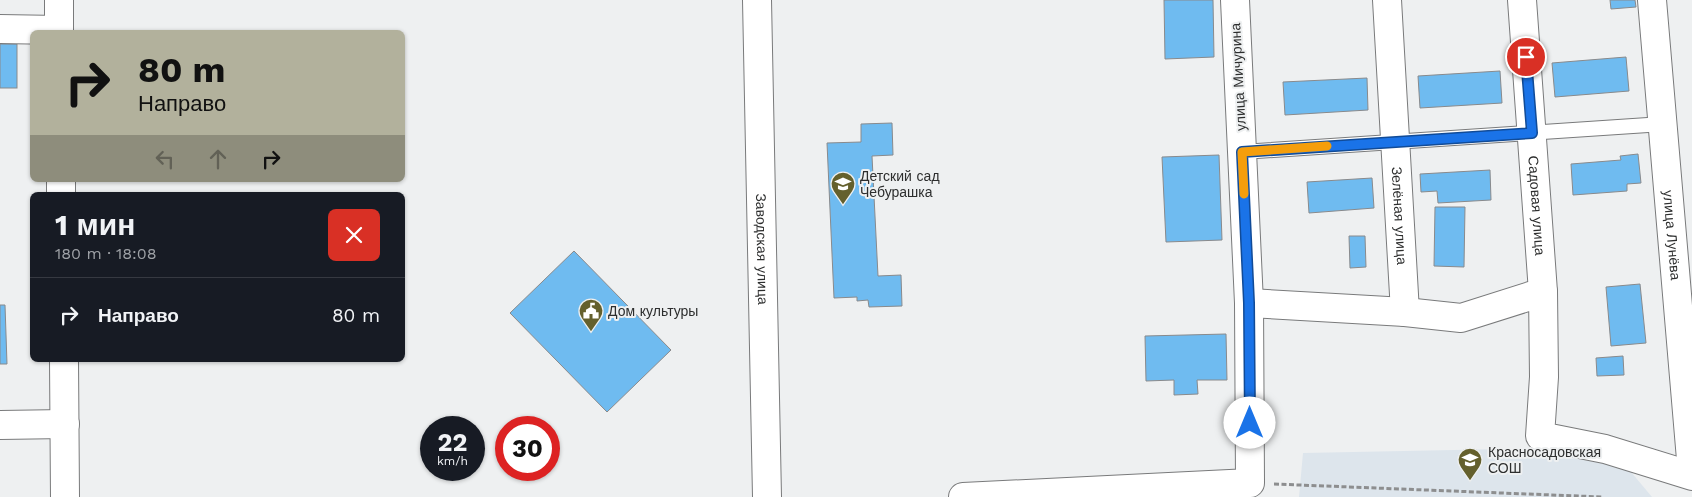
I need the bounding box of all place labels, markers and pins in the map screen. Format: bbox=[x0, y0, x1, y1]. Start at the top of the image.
pin bbox=[1505, 36, 1547, 78]
place label: Детский сад Чебурашка bbox=[860, 168, 940, 200]
school or university icon: Детский сад Чебурашка bbox=[830, 171, 856, 205]
public building icon: Дом культуры bbox=[578, 298, 604, 332]
place label: Дом культуры bbox=[608, 303, 698, 319]
place label: Красносадовская СОШ bbox=[1488, 444, 1601, 476]
school or university icon: Красносадовская СОШ bbox=[1457, 447, 1483, 481]

